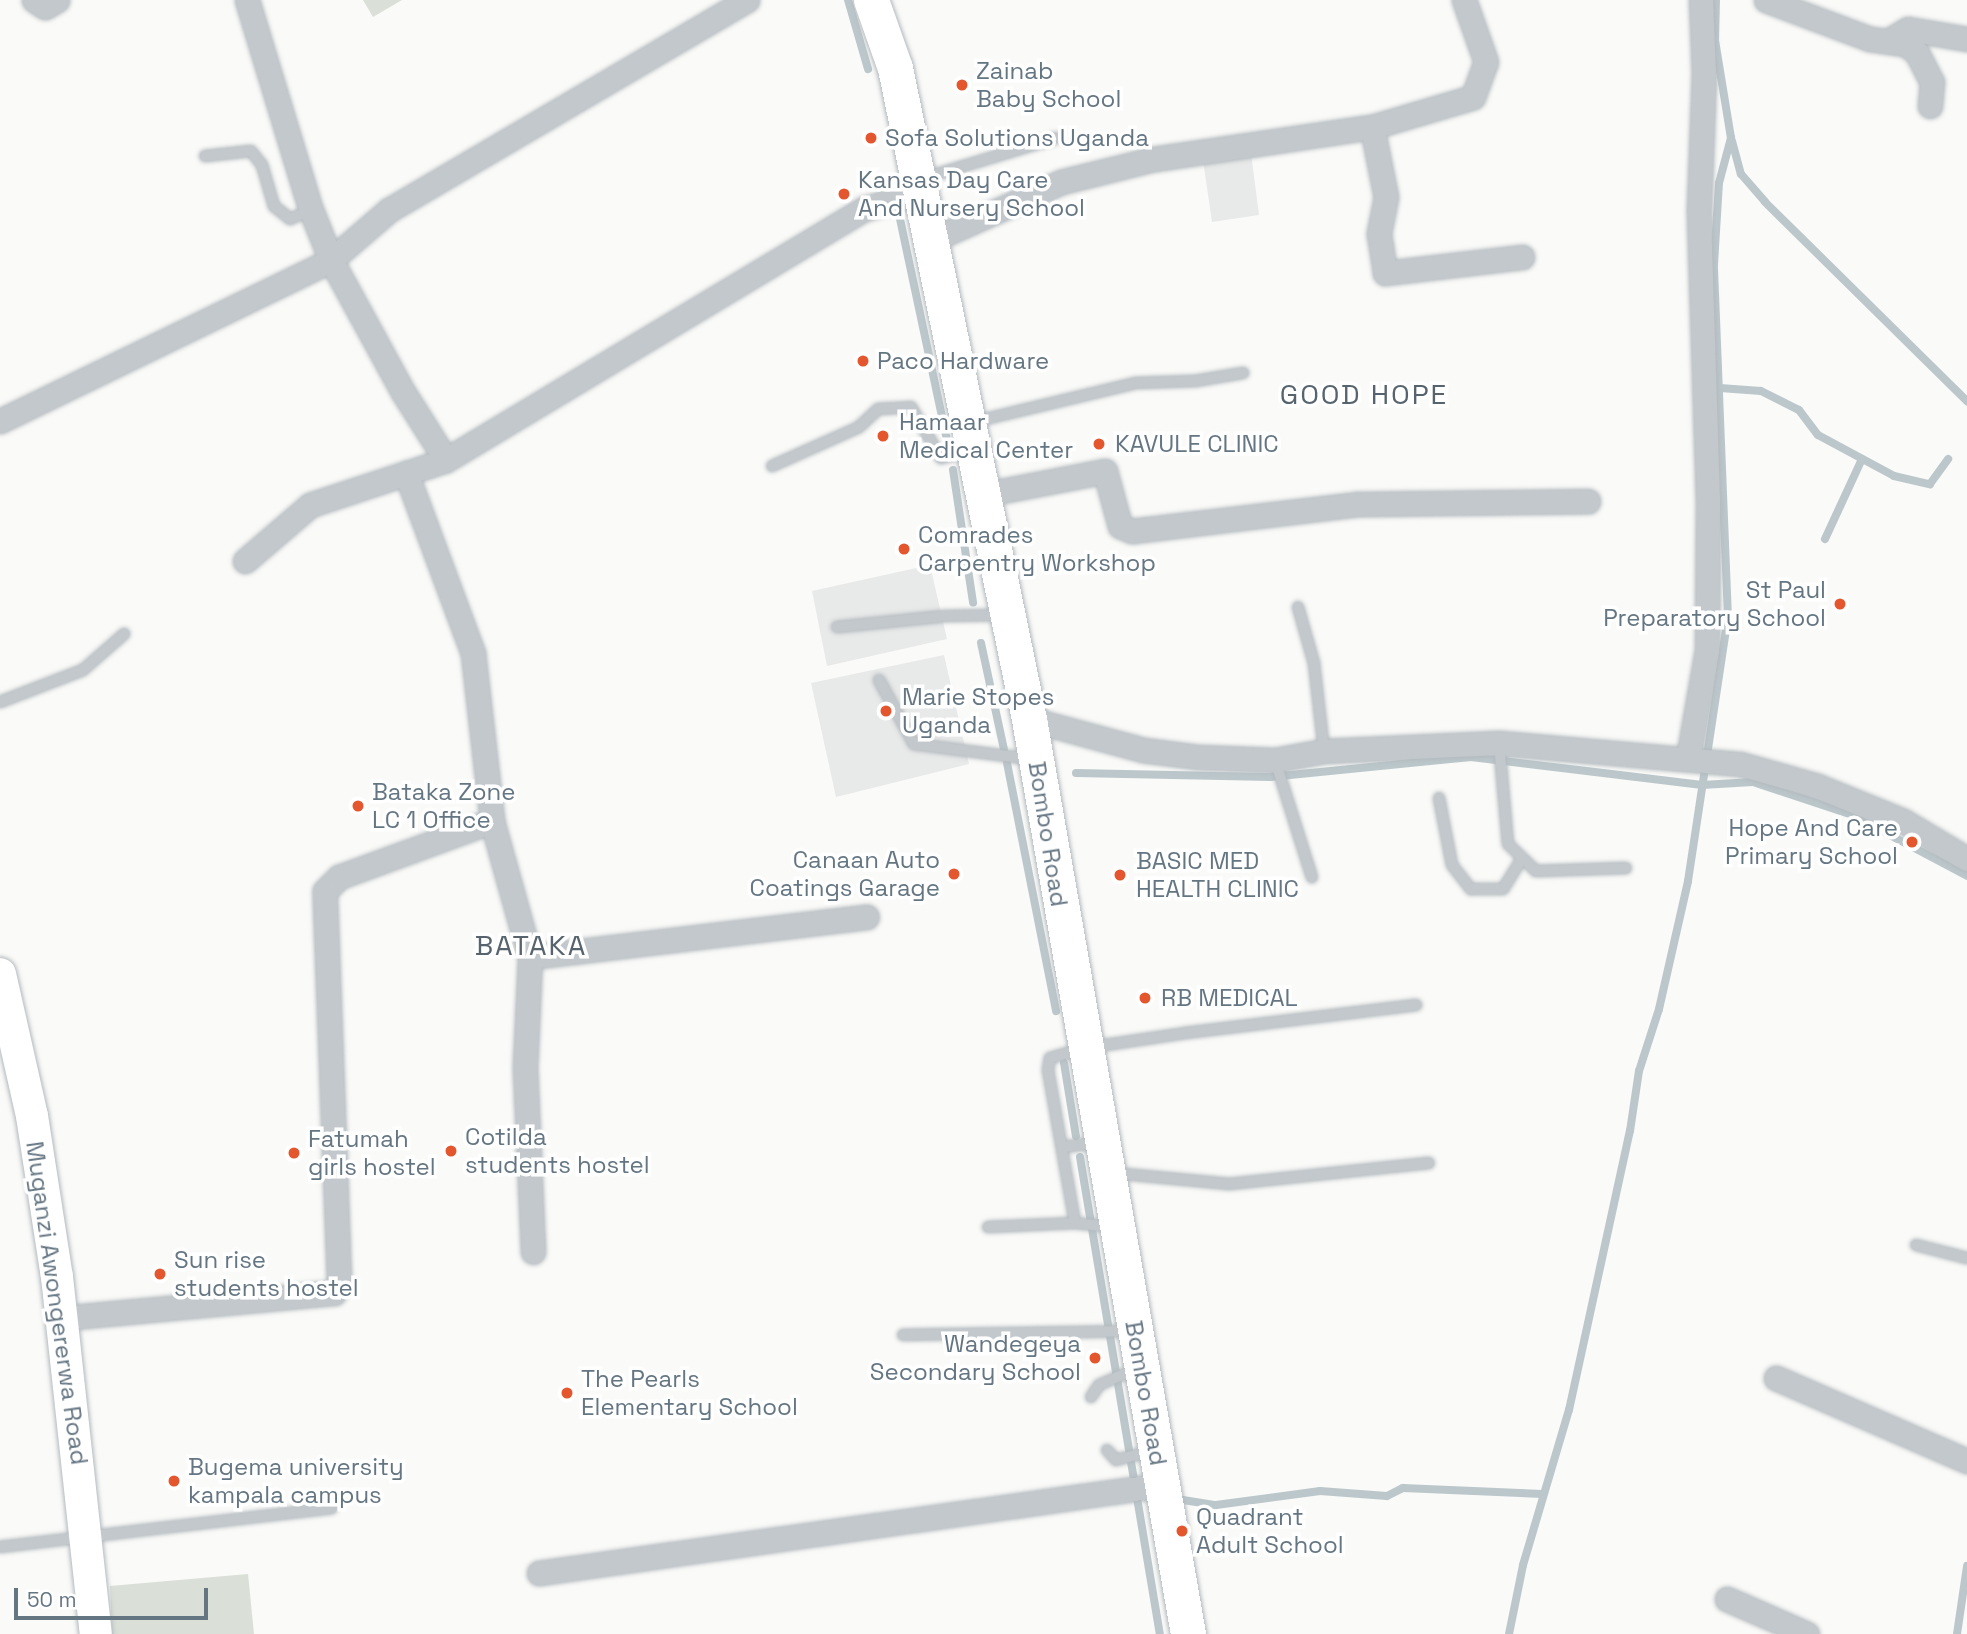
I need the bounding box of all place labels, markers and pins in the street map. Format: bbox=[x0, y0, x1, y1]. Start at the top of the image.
place label: Zainab Baby School bbox=[976, 57, 1121, 113]
marker: Zainab Baby School bbox=[954, 77, 970, 93]
place label: Sofa Solutions Uganda bbox=[885, 124, 1149, 152]
marker: Sofa Solutions Uganda bbox=[863, 130, 879, 146]
place label: Kansas Day Care And Nursery School bbox=[858, 166, 1085, 222]
marker: Kansas Day Care And Nursery School bbox=[836, 186, 852, 202]
place label: Paco Hardware bbox=[877, 347, 1049, 375]
marker: Paco Hardware bbox=[855, 353, 871, 369]
place label: Hamaar Medical Center bbox=[899, 408, 1073, 464]
marker: Hamaar Medical Center bbox=[873, 426, 893, 446]
place label: KAVULE CLINIC bbox=[1115, 430, 1279, 458]
marker: KAVULE CLINIC bbox=[1089, 434, 1109, 454]
place label: Comrades Carpentry Workshop bbox=[918, 521, 1156, 577]
marker: Comrades Carpentry Workshop bbox=[896, 541, 912, 557]
place label: St Paul Preparatory School bbox=[1603, 576, 1826, 632]
marker: St Paul Preparatory School bbox=[1832, 596, 1848, 612]
place label: Marie Stopes Uganda bbox=[902, 683, 1054, 739]
marker: Marie Stopes Uganda bbox=[876, 701, 896, 721]
place label: Bataka Zone LC 1 Office bbox=[372, 778, 516, 834]
marker: Bataka Zone LC 1 Office bbox=[350, 798, 366, 814]
place label: Hope And Care Primary School bbox=[1725, 814, 1898, 870]
marker: Hope And Care Primary School bbox=[1904, 834, 1920, 850]
place label: Canaan Auto Coatings Garage bbox=[749, 846, 940, 902]
place label: BASIC MED HEALTH CLINIC bbox=[1136, 847, 1299, 903]
marker: BASIC MED HEALTH CLINIC bbox=[1110, 865, 1130, 885]
marker: Canaan Auto Coatings Garage bbox=[946, 866, 962, 882]
place label: RB MEDICAL bbox=[1161, 984, 1298, 1012]
marker: RB MEDICAL bbox=[1135, 988, 1155, 1008]
place label: Cotilda students hostel bbox=[465, 1123, 650, 1179]
place label: Fatumah girls hostel bbox=[308, 1125, 436, 1181]
marker: Cotilda students hostel bbox=[443, 1143, 459, 1159]
marker: Fatumah girls hostel bbox=[286, 1145, 302, 1161]
place label: Sun rise students hostel bbox=[174, 1246, 359, 1302]
marker: Sun rise students hostel bbox=[152, 1266, 168, 1282]
place label: Wandegeya Secondary School bbox=[870, 1330, 1081, 1386]
marker: Wandegeya Secondary School bbox=[1087, 1350, 1103, 1366]
place label: The Pearls Elementary School bbox=[581, 1365, 798, 1421]
marker: The Pearls Elementary School bbox=[559, 1385, 575, 1401]
place label: Bugema university kampala campus bbox=[188, 1453, 404, 1509]
marker: Bugema university kampala campus bbox=[166, 1473, 182, 1489]
place label: Quadrant Adult School bbox=[1196, 1503, 1344, 1559]
marker: Quadrant Adult School bbox=[1174, 1523, 1190, 1539]

